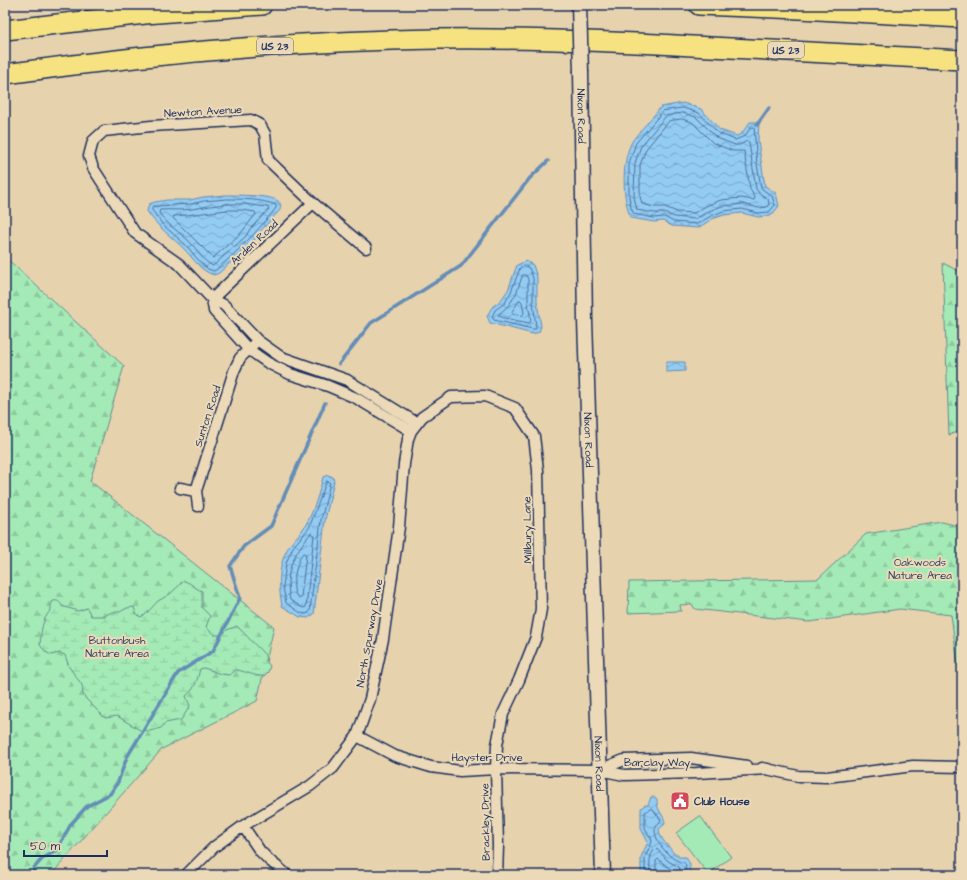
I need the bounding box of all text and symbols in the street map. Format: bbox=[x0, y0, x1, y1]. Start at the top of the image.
road number: US 23 bbox=[257, 38, 293, 54]
road number: US 23 bbox=[768, 42, 804, 58]
street label: Nixon Road bbox=[573, 88, 589, 144]
street label: Newton Avenue bbox=[164, 102, 242, 121]
street label: Arden Road bbox=[227, 216, 282, 268]
street label: Sunton Road bbox=[190, 383, 225, 449]
street label: Nixon Road bbox=[580, 412, 597, 468]
street label: Millbury Lane bbox=[519, 496, 537, 564]
park label: Oakwoods Nature Area bbox=[888, 555, 952, 583]
street label: North Spurway Drive bbox=[353, 578, 387, 689]
park label: Buttonbush Nature Area bbox=[85, 633, 149, 661]
street label: Nixon Road bbox=[591, 736, 607, 792]
street label: Hayster Drive bbox=[451, 750, 523, 766]
street label: Barclay Way bbox=[624, 755, 690, 771]
street label: Brackley Drive bbox=[477, 783, 495, 861]
public building icon: Club House bbox=[669, 790, 691, 812]
place label: Club House bbox=[694, 794, 750, 809]
scale bar bbox=[24, 832, 107, 858]
text: 50 m bbox=[30, 838, 61, 855]

